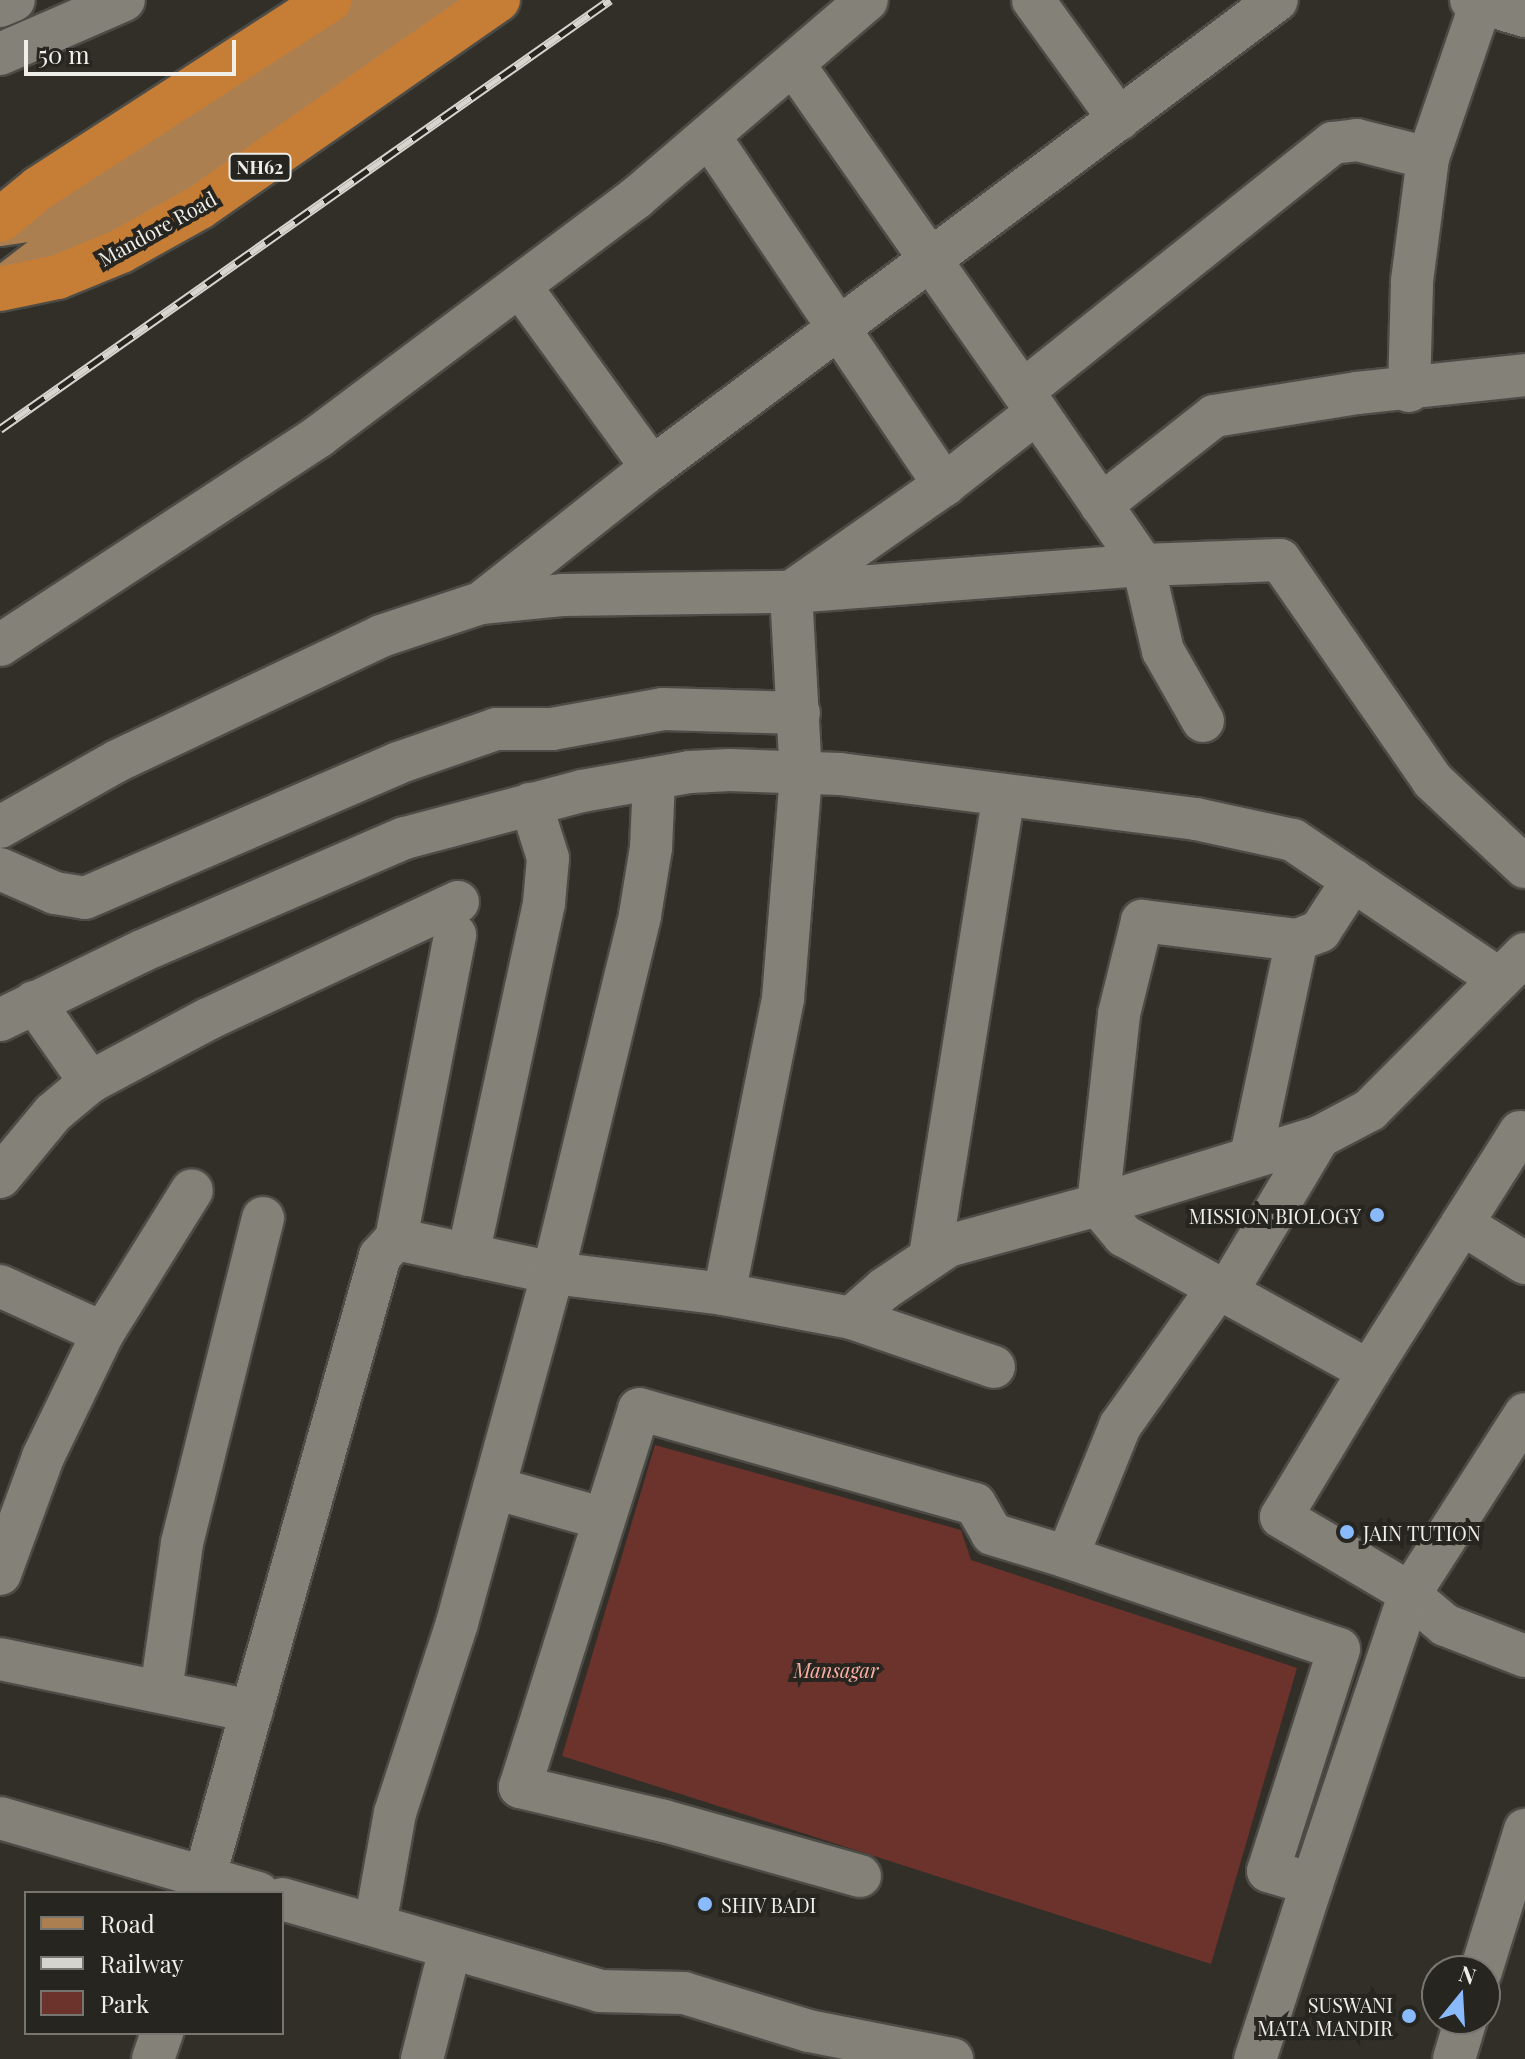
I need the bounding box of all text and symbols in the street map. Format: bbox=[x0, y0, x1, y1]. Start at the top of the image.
scale bar bbox=[28, 24, 240, 74]
text: 50 m bbox=[38, 38, 90, 70]
road number: NH62 bbox=[228, 153, 292, 181]
street label: Mandore Road bbox=[94, 186, 220, 270]
place label: MISSION BIOLOGY bbox=[1189, 1203, 1361, 1227]
marker: MISSION BIOLOGY bbox=[1368, 1206, 1386, 1224]
place label: JAIN TUTION bbox=[1363, 1520, 1481, 1544]
marker: JAIN TUTION bbox=[1338, 1523, 1356, 1541]
park label: Mansagar bbox=[794, 1657, 878, 1681]
legend bbox=[24, 1891, 284, 2035]
place label: SHIV BADI bbox=[721, 1892, 817, 1916]
marker: SHIV BADI bbox=[696, 1895, 714, 1913]
text: Road bbox=[100, 1907, 155, 1939]
text: Railway bbox=[100, 1947, 184, 1979]
north arrow bbox=[1421, 1955, 1501, 2035]
text: N bbox=[1456, 1957, 1480, 1991]
text: Park bbox=[100, 1987, 149, 2019]
place label: SUSWANI MATA MANDIR bbox=[1257, 1992, 1393, 2039]
marker: SUSWANI MATA MANDIR bbox=[1400, 2007, 1418, 2025]

